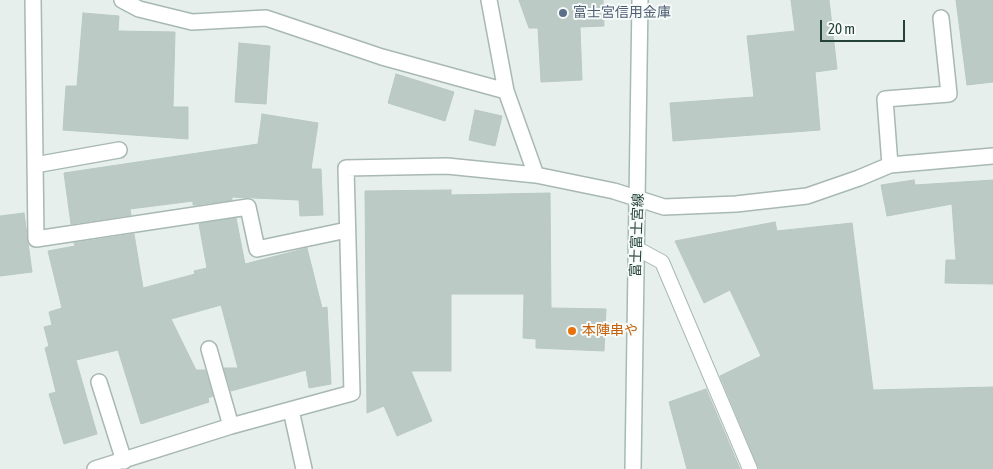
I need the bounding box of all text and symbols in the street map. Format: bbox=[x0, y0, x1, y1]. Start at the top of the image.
place label: 富士宮信用金庫 bbox=[573, 5, 671, 21]
marker: 富士宮信用金庫 bbox=[557, 7, 569, 19]
scale bar bbox=[823, 10, 908, 42]
text: 20 m bbox=[828, 20, 855, 37]
street label: 富士富士宮線 bbox=[627, 193, 647, 277]
place label: 本陣串や bbox=[582, 323, 638, 339]
marker: 本陣串や bbox=[566, 325, 578, 337]

